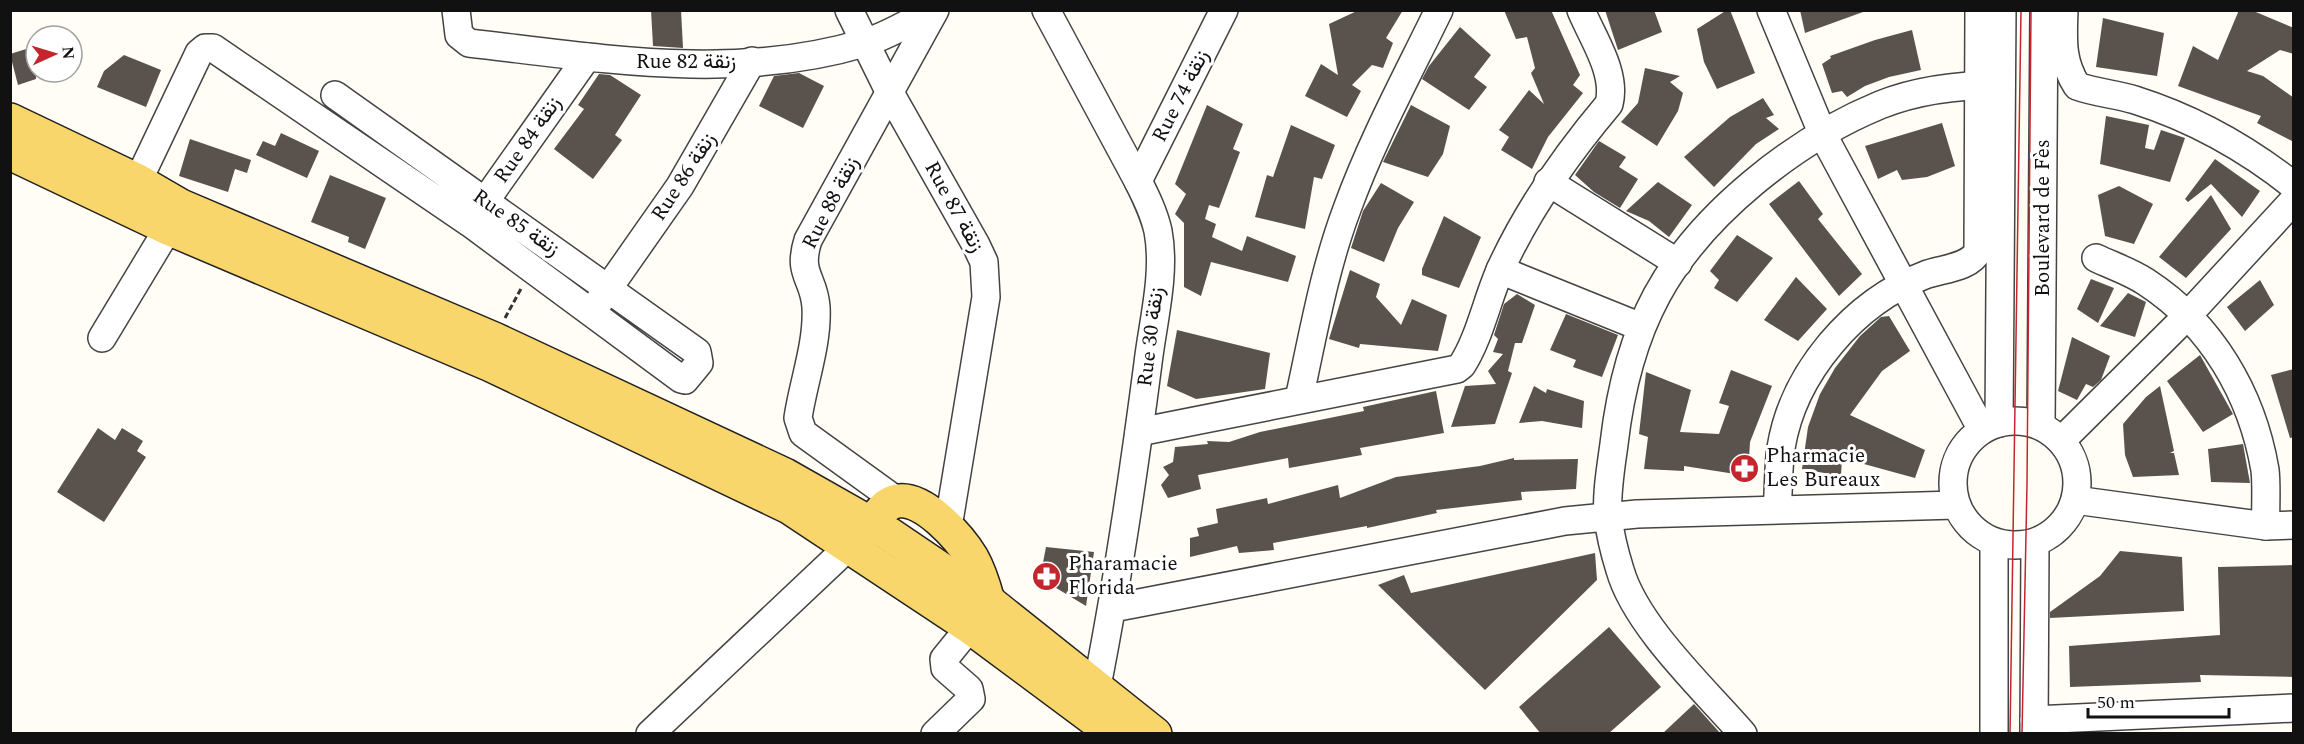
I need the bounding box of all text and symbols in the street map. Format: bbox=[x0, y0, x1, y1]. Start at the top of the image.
north arrow bbox=[24, 24, 84, 84]
street label: Rue 74 زنقة bbox=[1144, 44, 1218, 148]
text: N bbox=[56, 46, 80, 60]
street label: Rue 82 زنقة bbox=[636, 46, 736, 78]
street label: Rue 84 زنقة bbox=[486, 90, 570, 190]
street label: Rue 86 زنقة bbox=[643, 126, 725, 228]
street label: Boulevard de Fès bbox=[2027, 139, 2059, 297]
street label: Rue 88 زنقة bbox=[794, 151, 868, 255]
street label: Rue 87 زنقة bbox=[916, 155, 992, 259]
street label: Rue 85 زنقة bbox=[466, 181, 566, 265]
street label: Rue 30 زنقة bbox=[1129, 285, 1173, 389]
place label: Pharmacie Les Bureaux bbox=[1766, 440, 1880, 496]
pharmacy icon: Pharmacie Les Bureaux bbox=[1729, 452, 1761, 484]
place label: Pharamacie Florida bbox=[1068, 548, 1178, 604]
pharmacy icon: Pharamacie Florida bbox=[1031, 560, 1063, 592]
scale bar bbox=[2088, 681, 2229, 719]
text: 50 m bbox=[2097, 689, 2135, 716]

